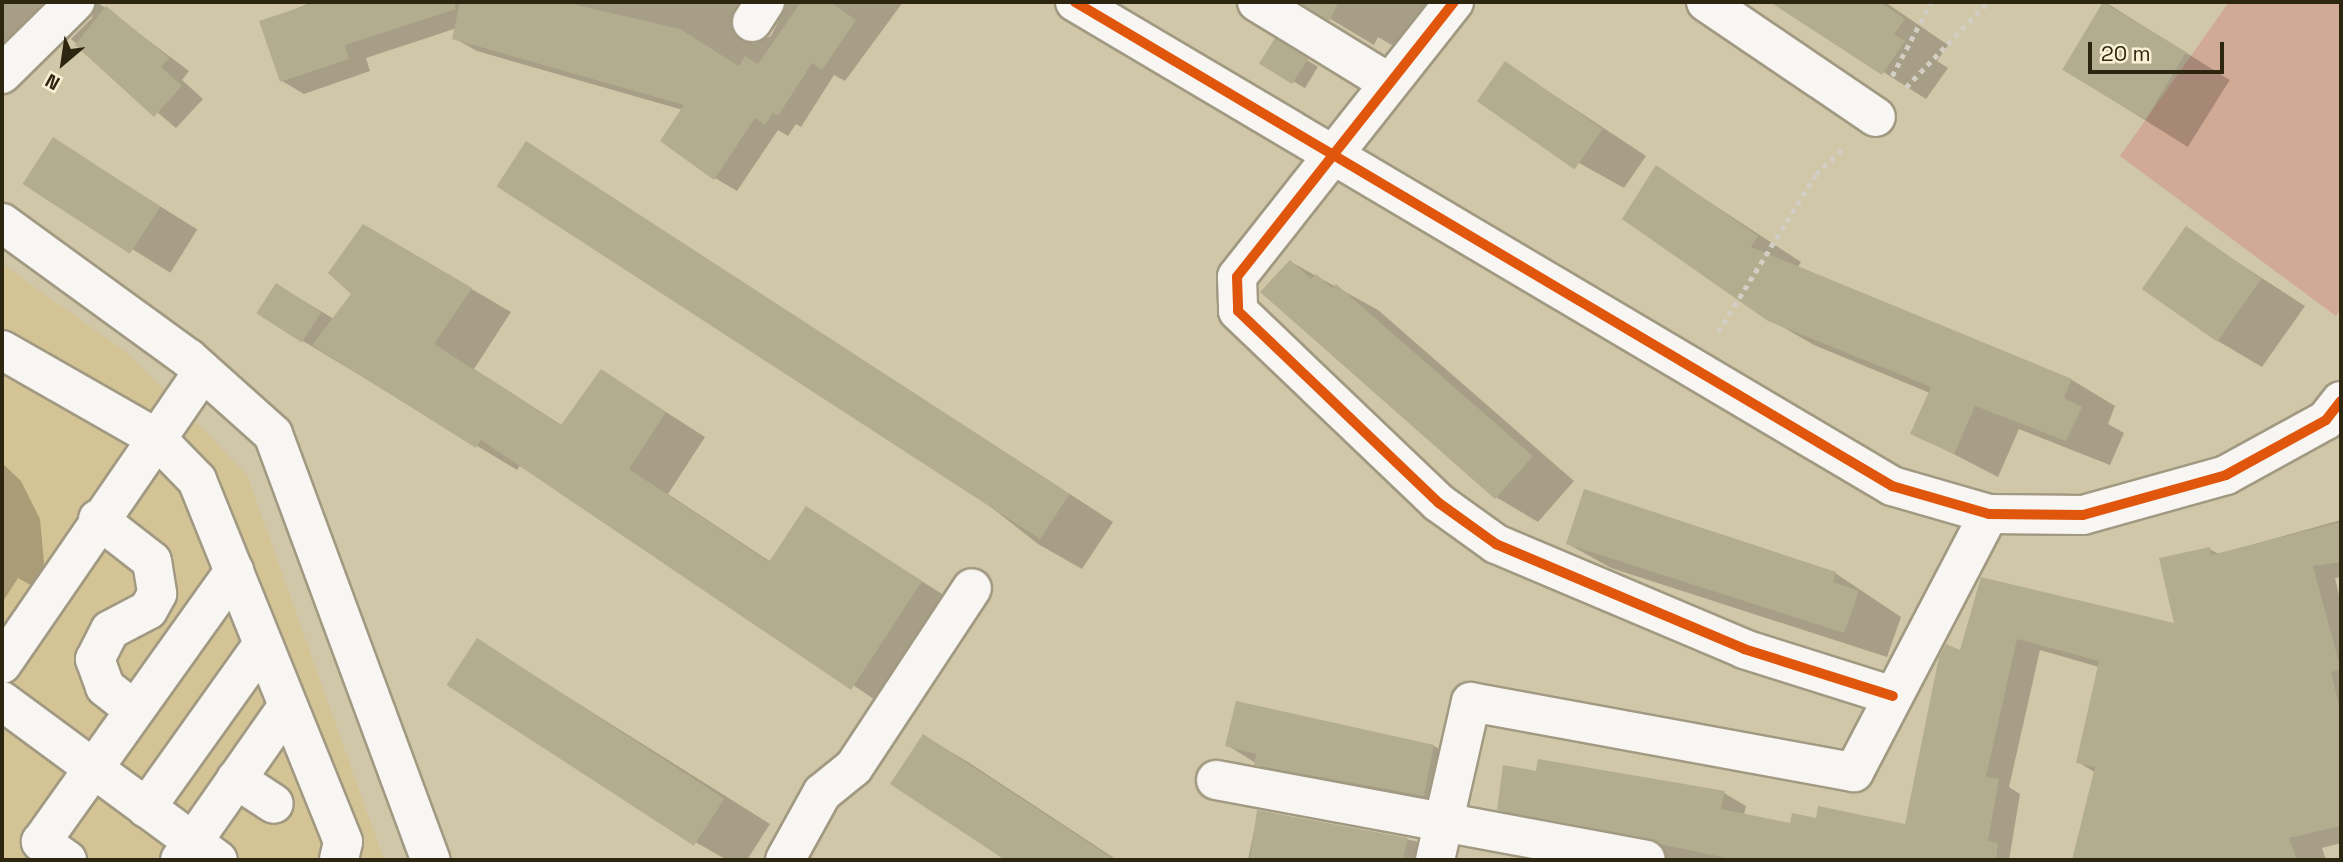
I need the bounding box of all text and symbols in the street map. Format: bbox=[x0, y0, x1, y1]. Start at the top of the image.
north arrow bbox=[28, 28, 98, 98]
scale bar bbox=[2091, 28, 2228, 72]
text: 20 m bbox=[2101, 40, 2151, 67]
text: N bbox=[41, 68, 64, 96]

